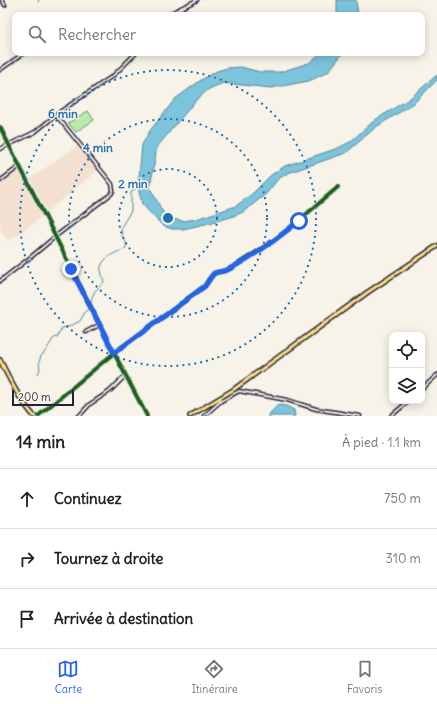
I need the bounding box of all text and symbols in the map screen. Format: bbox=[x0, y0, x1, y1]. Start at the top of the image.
search box bbox=[12, 12, 425, 56]
icon: search bbox=[26, 23, 48, 45]
text: Rechercher bbox=[58, 25, 136, 44]
text: 6 min bbox=[48, 106, 78, 121]
text: 4 min bbox=[83, 140, 113, 155]
text: 2 min bbox=[118, 176, 148, 191]
centre of rings bbox=[161, 211, 175, 225]
route start bbox=[290, 212, 308, 230]
route end bbox=[62, 260, 80, 278]
map controls bbox=[389, 332, 425, 404]
button: locate bbox=[389, 332, 425, 368]
button: layers bbox=[389, 368, 425, 404]
scale bar bbox=[12, 388, 74, 407]
text: 200 m bbox=[18, 390, 51, 404]
text: 14 min bbox=[16, 431, 65, 453]
text: À pied · 1.1 km bbox=[342, 434, 421, 451]
icon: ahead bbox=[16, 488, 38, 510]
text: Continuez bbox=[54, 489, 122, 508]
text: 750 m bbox=[384, 490, 421, 507]
icon: right bbox=[16, 548, 38, 570]
text: Tournez à droite bbox=[54, 549, 163, 568]
text: 310 m bbox=[386, 550, 421, 567]
icon: arrive bbox=[16, 608, 38, 630]
text: Arrivée à destination bbox=[54, 609, 193, 628]
tab: Carte bbox=[55, 658, 82, 696]
tab: Itinéraire bbox=[191, 658, 238, 696]
tab: Favoris bbox=[347, 658, 382, 696]

